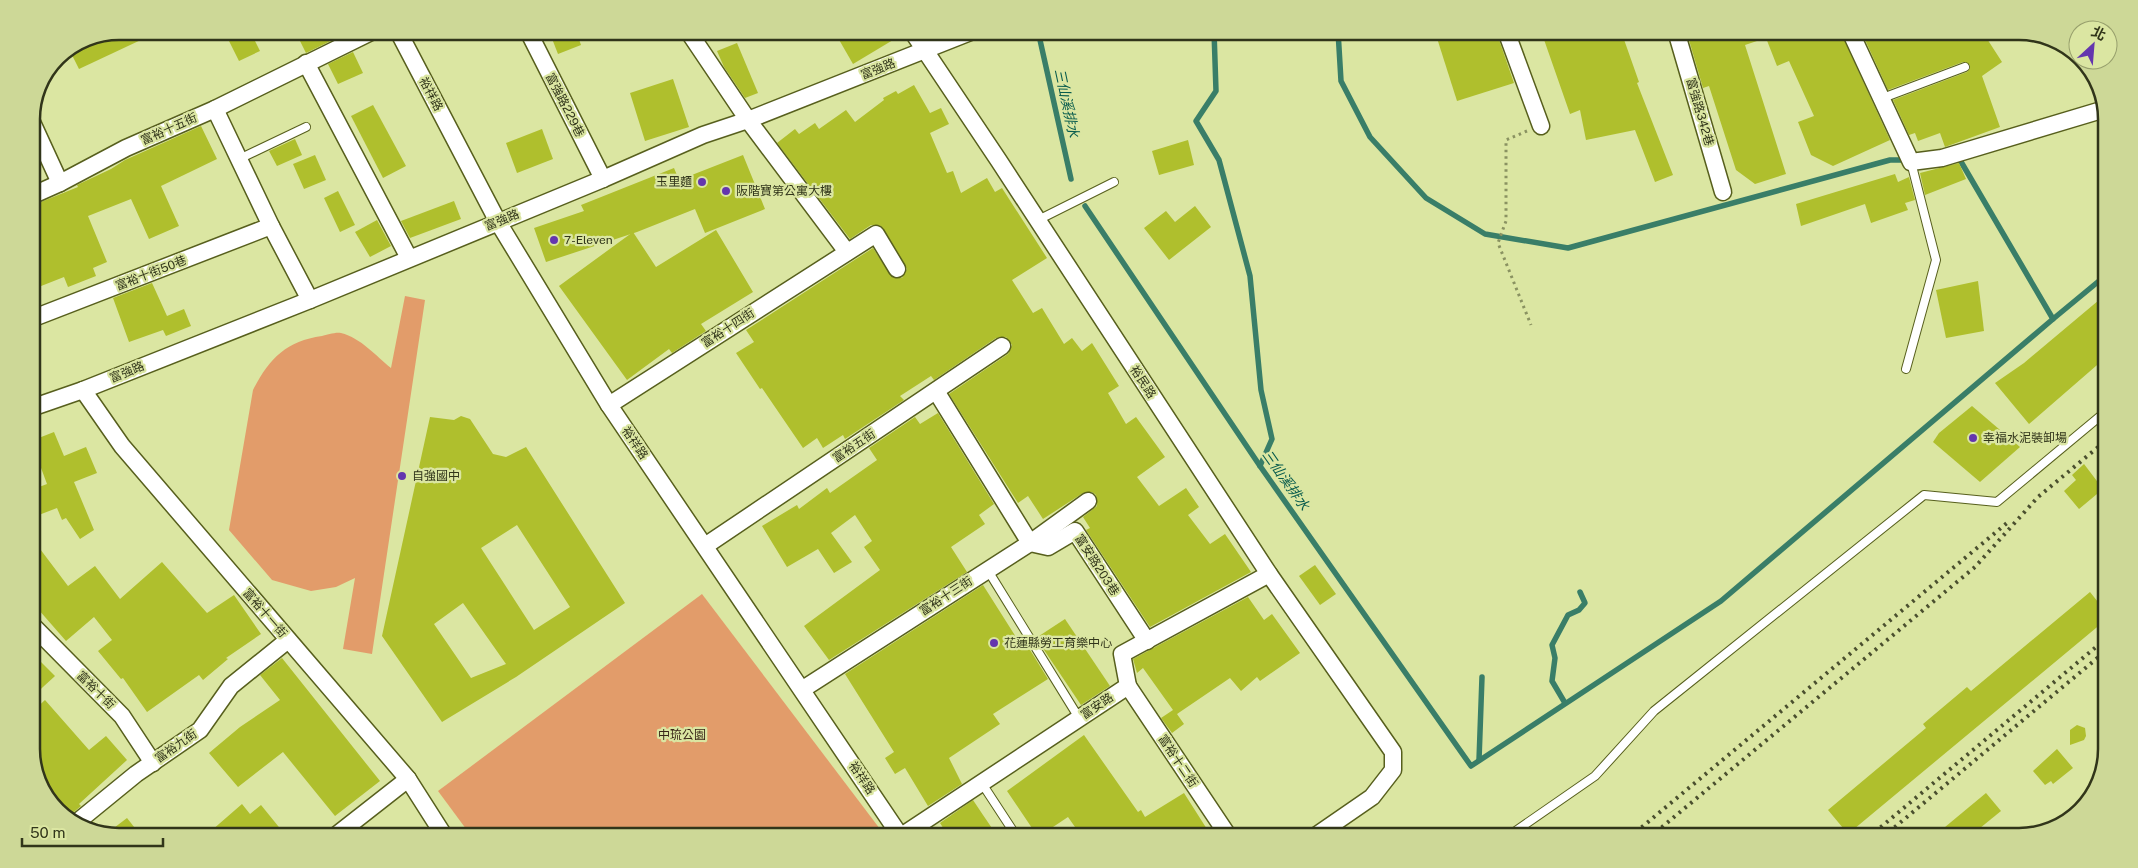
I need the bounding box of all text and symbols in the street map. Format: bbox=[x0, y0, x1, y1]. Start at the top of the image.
north arrow bbox=[2068, 20, 2118, 70]
text: 北 bbox=[2089, 23, 2108, 44]
street label: 富強路 bbox=[859, 56, 897, 82]
water label: 三仙溪排水 bbox=[1052, 67, 1082, 140]
street label: 富強路229巷 bbox=[543, 71, 587, 139]
street label: 裕祥路 bbox=[416, 75, 446, 113]
street label: 富強路342巷 bbox=[1684, 76, 1716, 148]
street label: 富裕十五街 bbox=[139, 110, 199, 148]
place label: 玉里麵 bbox=[656, 175, 692, 189]
marker: 玉里麵 bbox=[696, 176, 708, 188]
place label: 阪階寶第公寓大樓 bbox=[736, 184, 832, 198]
marker: 阪階寶第公寓大樓 bbox=[720, 185, 732, 197]
street label: 富強路 bbox=[483, 207, 521, 233]
place label: 7-Eleven bbox=[564, 233, 613, 247]
marker: 7-Eleven bbox=[548, 234, 560, 246]
street label: 富裕十街50巷 bbox=[113, 253, 189, 293]
street label: 富裕十四街 bbox=[699, 306, 757, 350]
street label: 富強路 bbox=[108, 359, 146, 385]
street label: 裕民路 bbox=[1127, 363, 1159, 401]
street label: 裕祥路 bbox=[619, 424, 651, 462]
street label: 富裕五街 bbox=[830, 427, 878, 465]
place label: 幸福水泥裝卸場 bbox=[1983, 431, 2067, 445]
marker: 幸福水泥裝卸場 bbox=[1967, 432, 1979, 444]
water label: 三仙溪排水 bbox=[1259, 447, 1313, 514]
place label: 自強國中 bbox=[412, 469, 460, 483]
marker: 自強國中 bbox=[396, 470, 408, 482]
street label: 富安路203巷 bbox=[1072, 532, 1122, 598]
street label: 富裕十三街 bbox=[917, 574, 975, 618]
street label: 富裕十一街 bbox=[240, 586, 290, 640]
place label: 花蓮縣勞工育樂中心 bbox=[1004, 636, 1112, 650]
marker: 花蓮縣勞工育樂中心 bbox=[988, 637, 1000, 649]
street label: 富裕十街 bbox=[74, 668, 118, 712]
street label: 富安路 bbox=[1078, 690, 1116, 722]
street label: 富裕九街 bbox=[152, 726, 200, 766]
park label: 中琉公園 bbox=[658, 728, 706, 742]
street label: 富裕十二街 bbox=[1155, 732, 1201, 790]
street label: 裕祥路 bbox=[846, 759, 878, 797]
scale bar bbox=[22, 816, 164, 848]
text: 50 m bbox=[30, 824, 65, 841]

